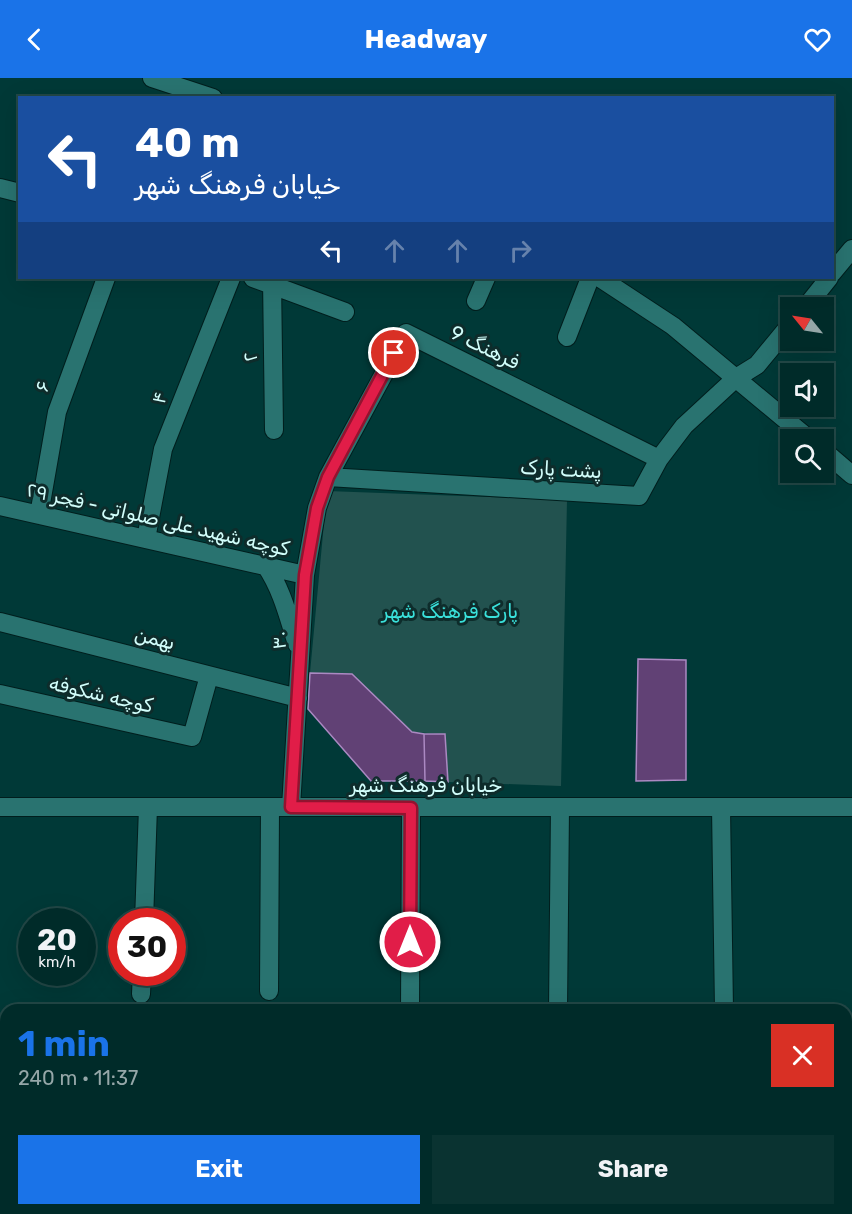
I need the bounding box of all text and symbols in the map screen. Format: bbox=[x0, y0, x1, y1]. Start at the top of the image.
icon: back bbox=[18, 23, 51, 56]
text: Headway bbox=[365, 23, 487, 55]
icon: heart bbox=[801, 23, 834, 56]
text: 40 m bbox=[135, 118, 240, 168]
icon: left bbox=[36, 120, 114, 198]
text: خیابان فرهنگ شهر bbox=[135, 169, 341, 201]
icon: left bbox=[315, 234, 348, 267]
icon: ahead bbox=[378, 234, 411, 267]
icon: ahead bbox=[441, 234, 474, 267]
icon: right bbox=[504, 234, 537, 267]
north arrow bbox=[780, 297, 834, 351]
map controls bbox=[780, 297, 834, 483]
street label: فرهنگ 9 bbox=[446, 320, 524, 374]
pin bbox=[368, 327, 419, 378]
icon: arrive bbox=[377, 336, 410, 369]
street label: ۲ bbox=[238, 352, 262, 362]
button: sound bbox=[780, 363, 834, 417]
street label: ۶ bbox=[29, 377, 55, 395]
street label: ۴ bbox=[146, 388, 172, 408]
button: search bbox=[780, 429, 834, 483]
street label: پشت پارک bbox=[519, 455, 602, 485]
street label: کوچه شهید علی صلواتی - فجر ۲۹ bbox=[24, 477, 292, 561]
park label: پارک فرهنگ شهر bbox=[381, 599, 518, 625]
street label: بهمن bbox=[132, 621, 178, 655]
street label: ۳۰ bbox=[267, 630, 291, 650]
street label: کوچه شکوفه bbox=[47, 670, 155, 718]
street label: خیابان فرهنگ شهر bbox=[349, 773, 502, 797]
speed limit sign: 30 bbox=[108, 908, 186, 986]
position arrow bbox=[378, 910, 442, 974]
text: 20 bbox=[37, 922, 77, 958]
text: km/h bbox=[38, 953, 76, 971]
text: 1 min bbox=[18, 1022, 110, 1065]
button: close bbox=[771, 1024, 834, 1087]
text: 240 m · 11:37 bbox=[18, 1066, 138, 1090]
button: Exit bbox=[18, 1135, 420, 1204]
button: Share bbox=[432, 1135, 834, 1204]

